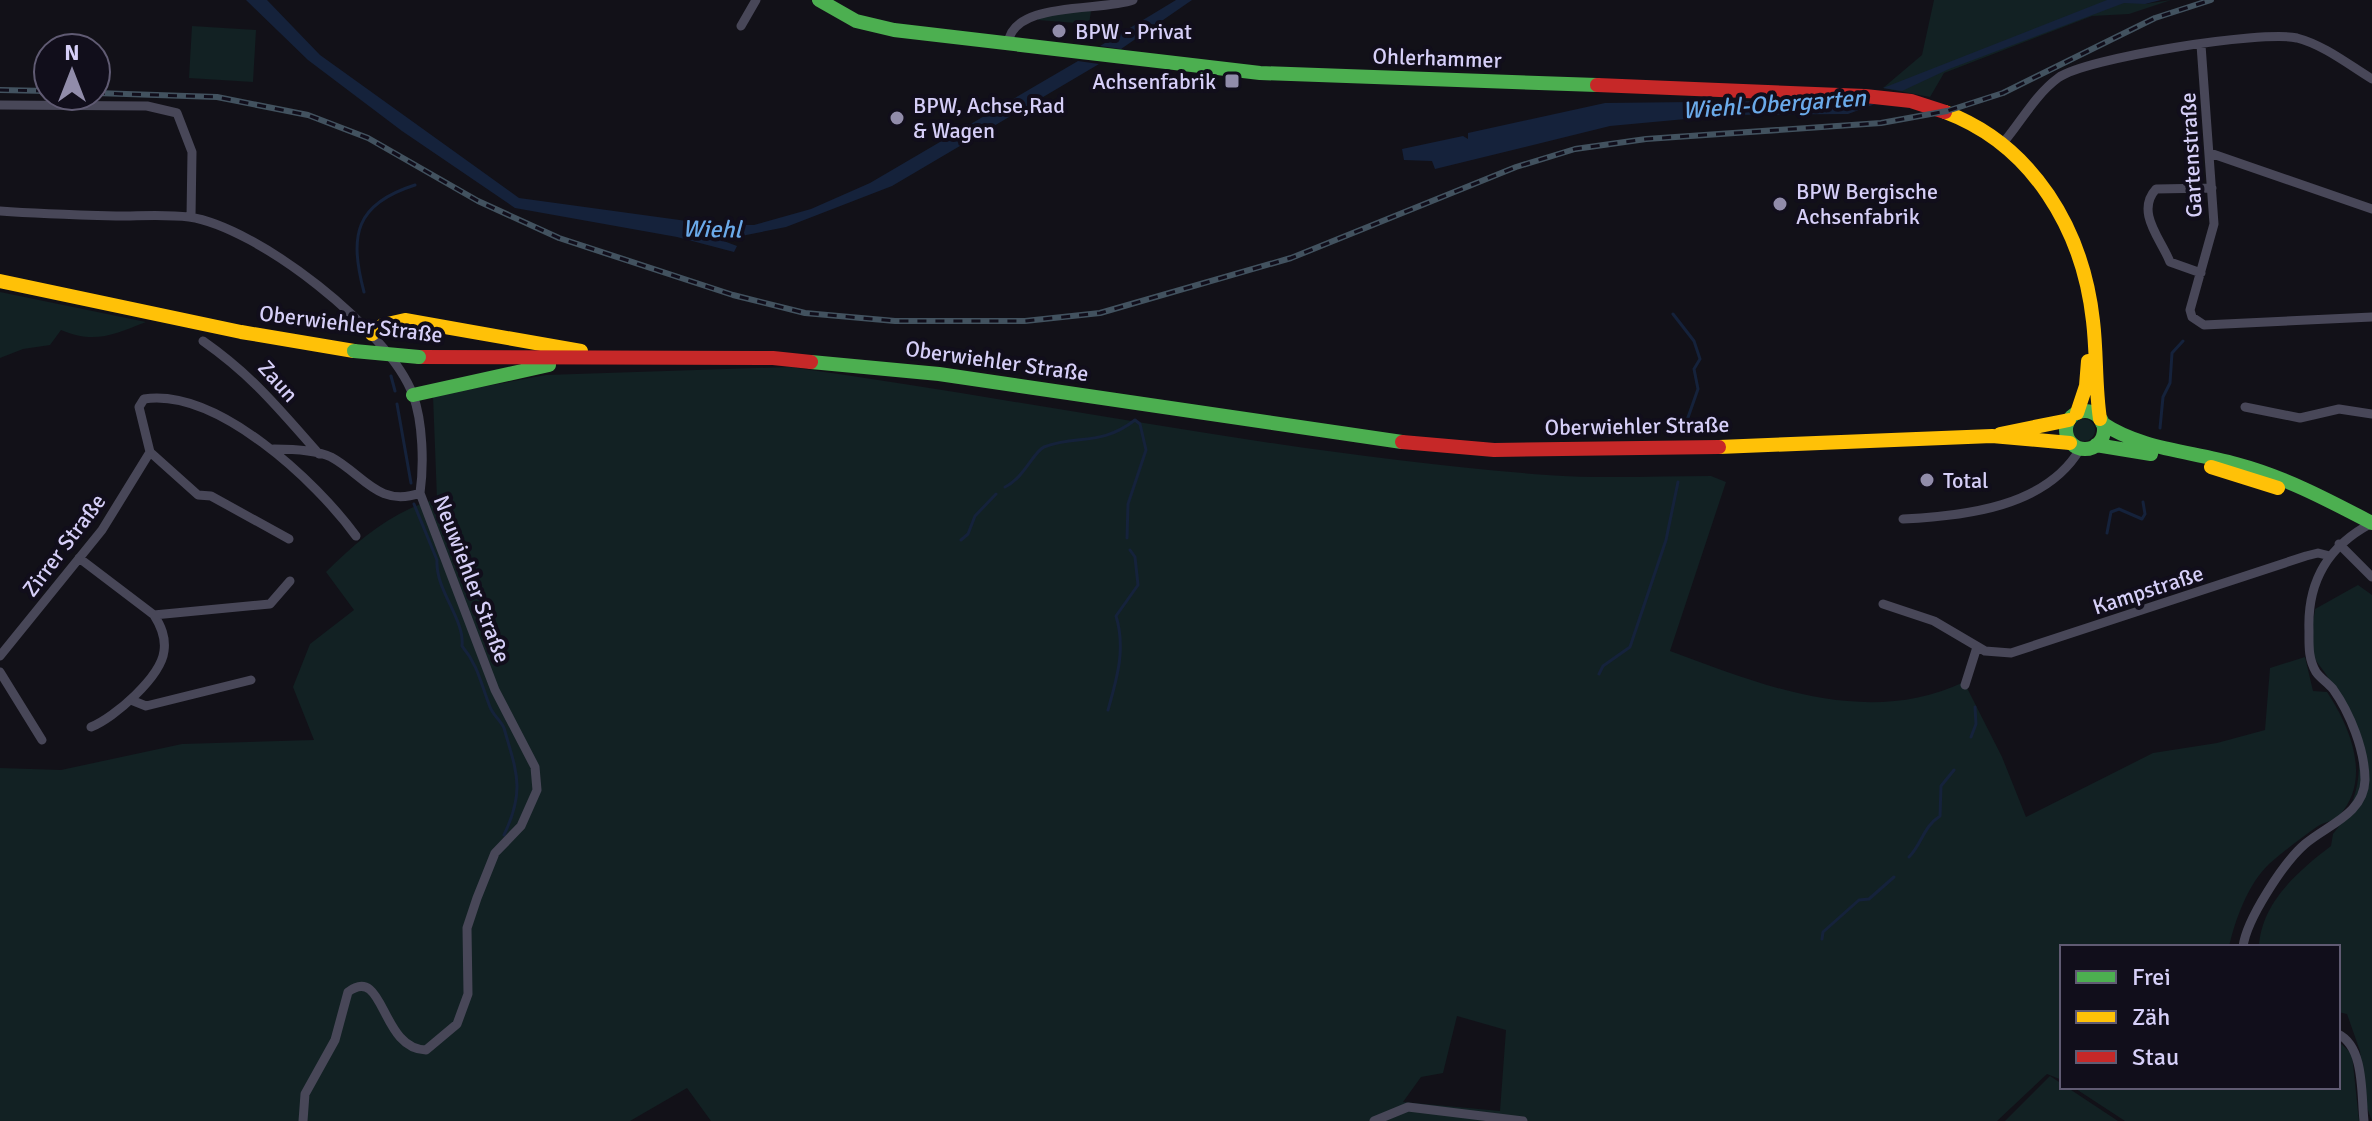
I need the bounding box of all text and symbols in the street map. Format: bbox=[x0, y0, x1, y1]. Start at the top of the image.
place label: BPW - Privat bbox=[1075, 18, 1192, 45]
marker: BPW - Privat bbox=[1050, 22, 1068, 40]
north arrow bbox=[32, 32, 112, 112]
text: N bbox=[64, 39, 80, 66]
street label: Ohlerhammer bbox=[1372, 42, 1502, 74]
place label: Achsenfabrik bbox=[1092, 68, 1216, 95]
marker: Achsenfabrik bbox=[1223, 72, 1241, 90]
water label: Wiehl-Obergarten bbox=[1681, 83, 1868, 125]
place label: BPW, Achse,Rad & Wagen bbox=[913, 92, 1065, 144]
street label: Gartenstraße bbox=[2174, 92, 2208, 218]
marker: BPW, Achse,Rad & Wagen bbox=[888, 109, 906, 127]
place label: BPW Bergische Achsenfabrik bbox=[1796, 178, 1938, 230]
marker: BPW Bergische Achsenfabrik bbox=[1771, 195, 1789, 213]
water label: Wiehl bbox=[682, 213, 744, 245]
street label: Oberwiehler Straße bbox=[258, 299, 444, 349]
street label: Oberwiehler Straße bbox=[904, 335, 1090, 387]
street label: Zaun bbox=[252, 354, 304, 408]
street label: Oberwiehler Straße bbox=[1544, 411, 1730, 441]
place label: Total bbox=[1943, 467, 1989, 494]
marker: Total bbox=[1918, 471, 1936, 489]
street label: Zirrer Straße bbox=[17, 488, 111, 602]
street label: Neuwiehler Straße bbox=[428, 491, 516, 667]
street label: Kampstraße bbox=[2089, 559, 2207, 621]
legend bbox=[2060, 945, 2340, 1089]
text: Frei bbox=[2132, 962, 2171, 992]
text: Zäh bbox=[2132, 1002, 2170, 1032]
text: Stau bbox=[2132, 1042, 2179, 1072]

